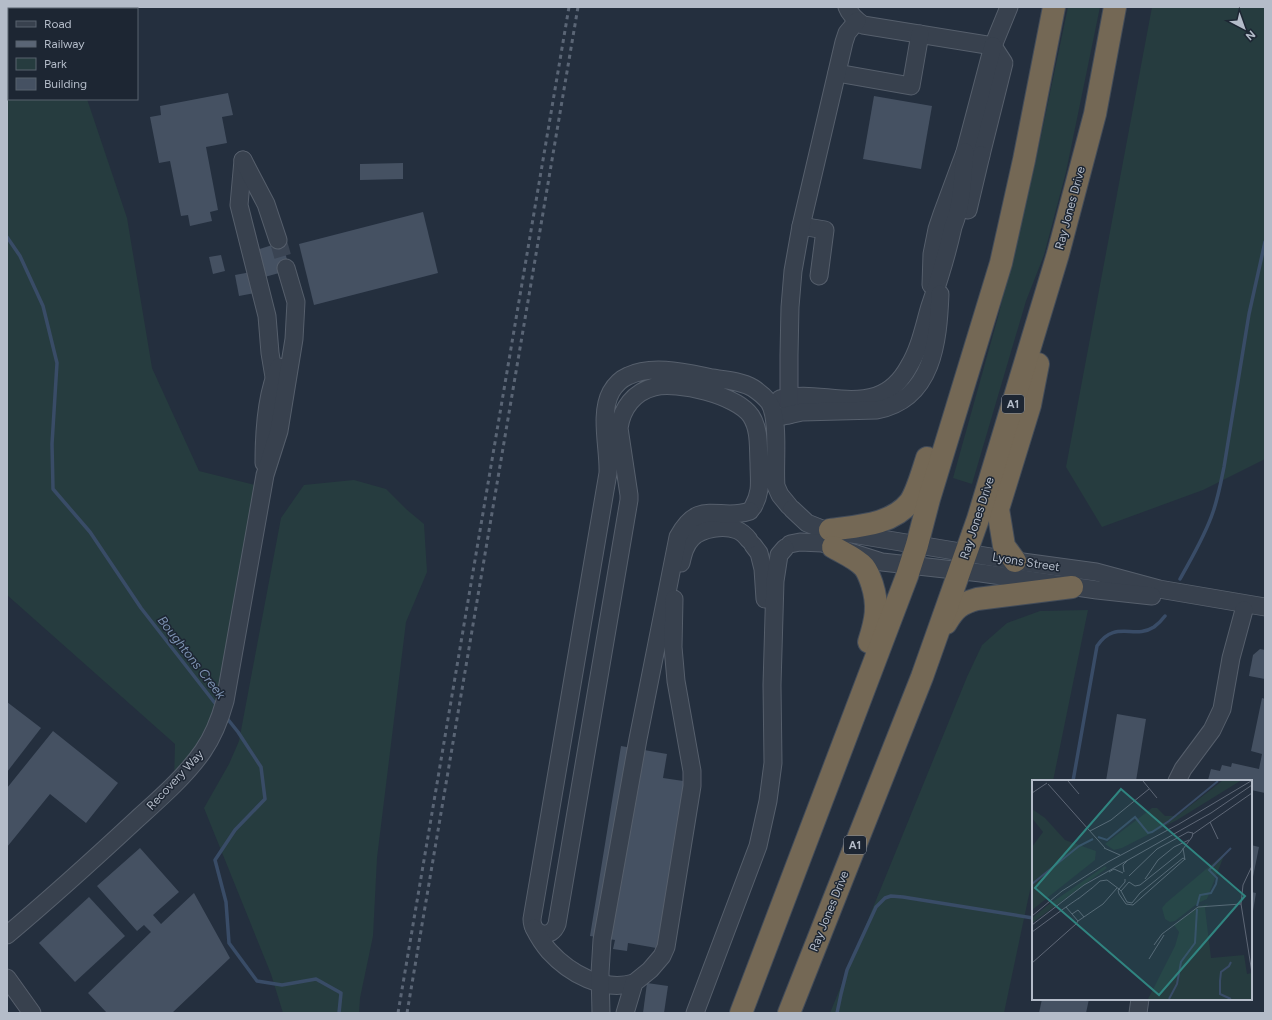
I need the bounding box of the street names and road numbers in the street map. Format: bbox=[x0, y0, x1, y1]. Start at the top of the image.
street label: Ray Jones Drive bbox=[1052, 164, 1088, 251]
road number: A1 bbox=[1002, 395, 1024, 413]
street label: Ray Jones Drive bbox=[957, 475, 997, 561]
street label: Lyons Street bbox=[991, 550, 1061, 574]
street label: Recovery Way bbox=[144, 747, 207, 813]
road number: A1 bbox=[844, 836, 866, 854]
street label: Ray Jones Drive bbox=[806, 868, 852, 953]

